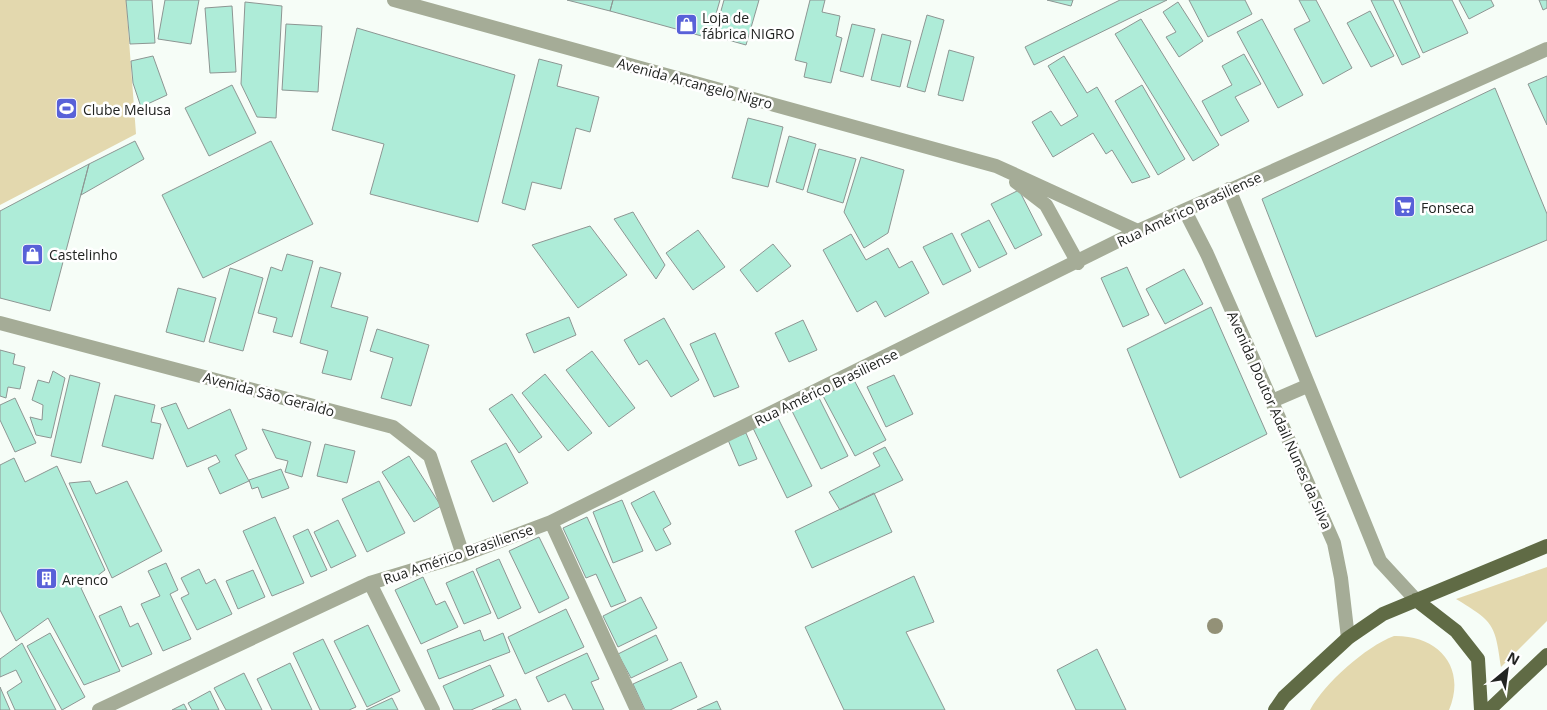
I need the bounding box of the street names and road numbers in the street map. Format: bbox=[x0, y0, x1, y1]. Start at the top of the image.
street label: Avenida Arcangelo Nigro bbox=[615, 53, 775, 113]
street label: Rua Américo Brasiliense bbox=[1114, 167, 1264, 251]
street label: Avenida Doutor Adail Nunes da Silva bbox=[1223, 308, 1337, 532]
street label: Rua Américo Brasiliense bbox=[751, 344, 901, 430]
street label: Avenida São Geraldo bbox=[201, 367, 337, 421]
street label: Rua Américo Brasiliense bbox=[381, 519, 536, 589]

